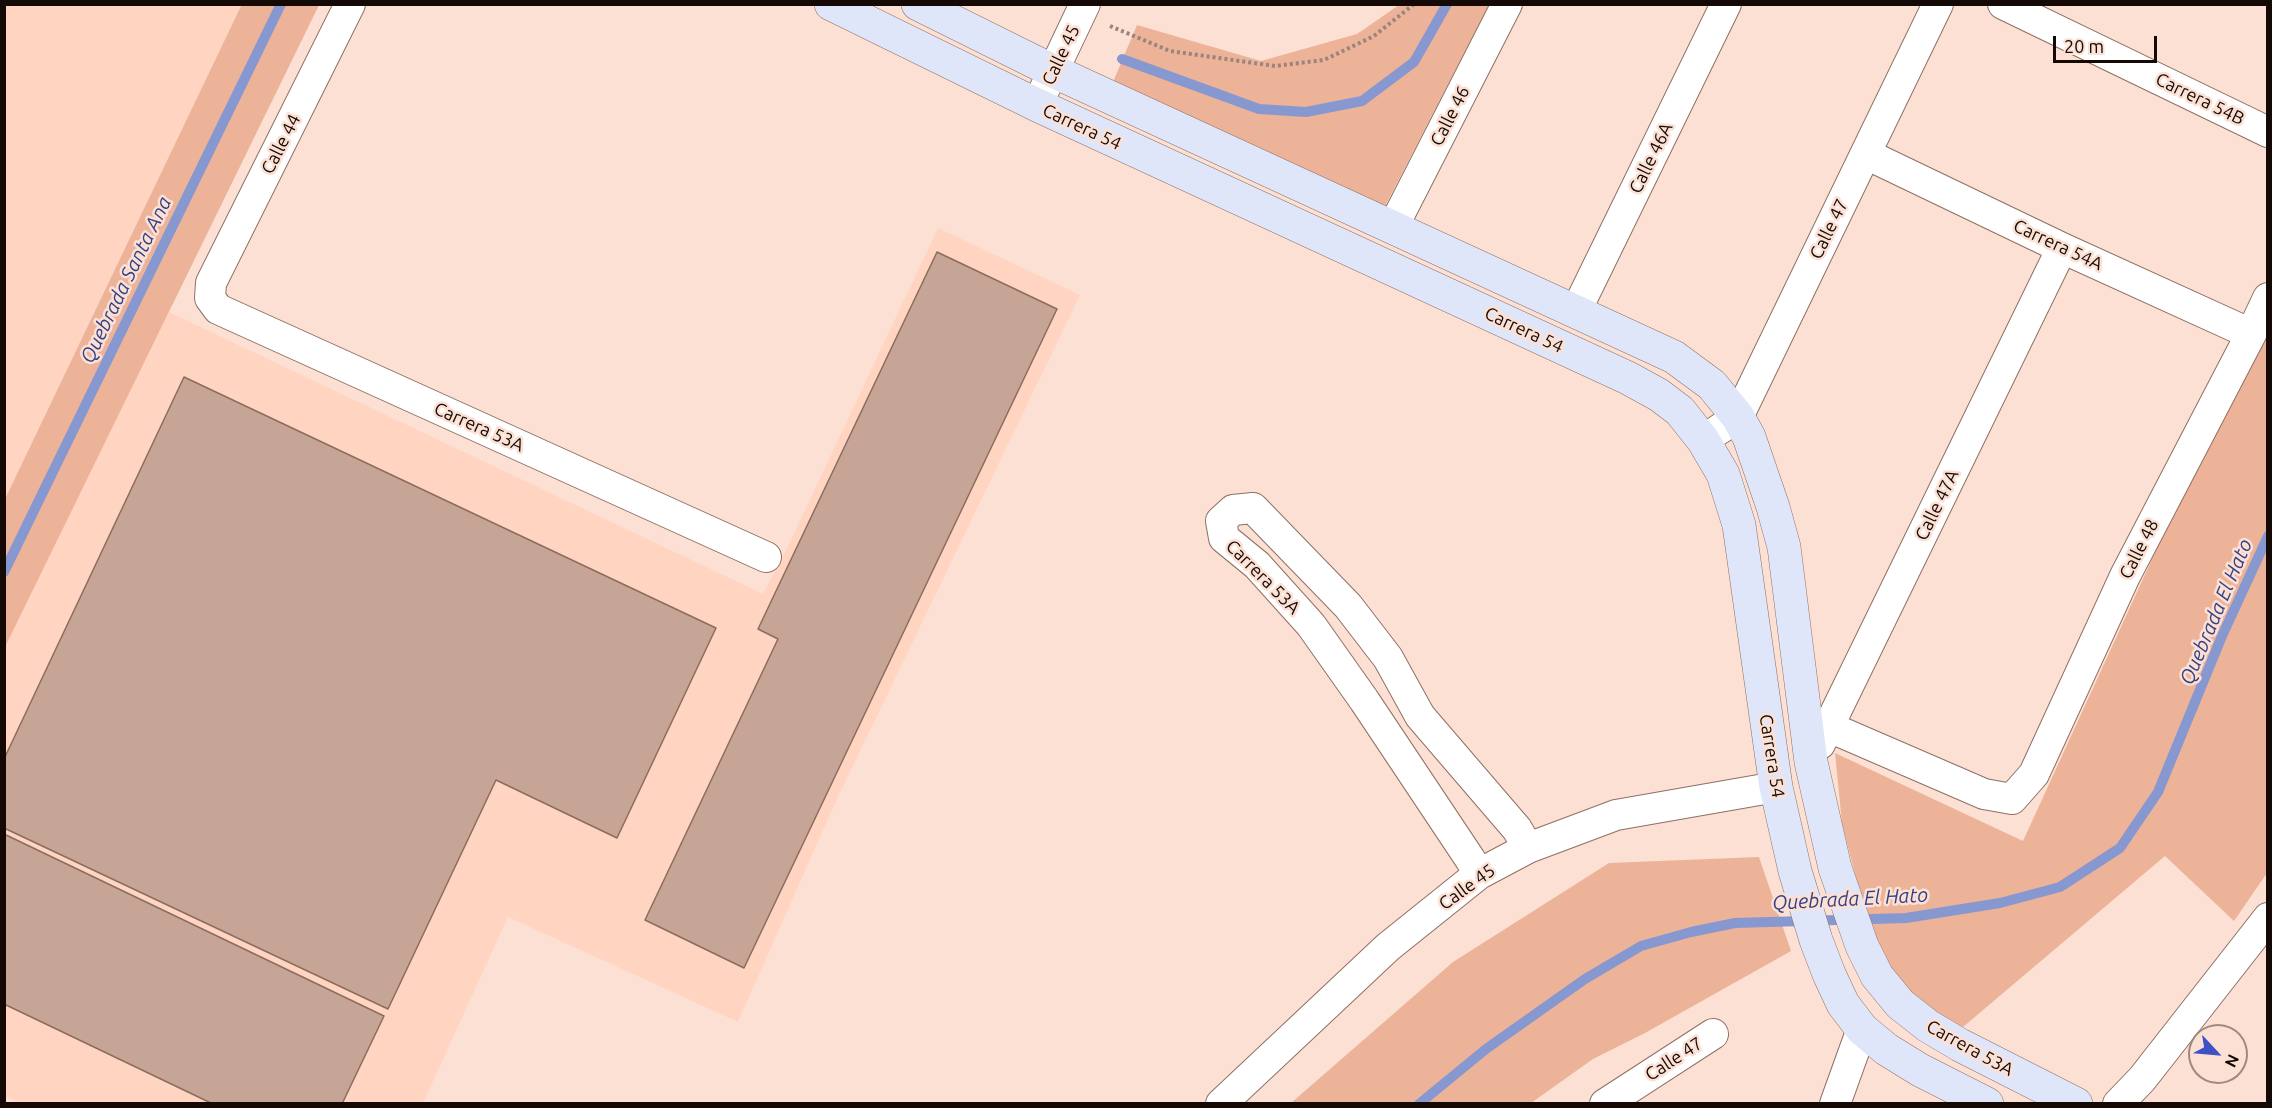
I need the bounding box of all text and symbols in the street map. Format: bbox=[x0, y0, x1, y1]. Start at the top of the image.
street label: Calle 45 bbox=[1038, 21, 1084, 89]
scale bar bbox=[2056, 24, 2160, 62]
text: 20 m bbox=[2064, 36, 2104, 56]
street label: Carrera 54B bbox=[2152, 68, 2248, 130]
street label: Calle 46 bbox=[1426, 83, 1474, 149]
street label: Carrera 54 bbox=[1039, 99, 1125, 155]
street label: Calle 44 bbox=[257, 111, 305, 177]
street label: Calle 46A bbox=[1625, 119, 1677, 197]
water label: Quebrada Santa Ana bbox=[75, 193, 177, 367]
street label: Calle 47 bbox=[1805, 195, 1853, 263]
street label: Carrera 54A bbox=[2010, 215, 2106, 275]
street label: Carrera 54 bbox=[1481, 302, 1567, 358]
street label: Carrera 53A bbox=[431, 398, 527, 456]
street label: Calle 47A bbox=[1911, 466, 1963, 544]
street label: Calle 48 bbox=[2115, 516, 2163, 582]
street label: Carrera 53A bbox=[1221, 535, 1305, 619]
water label: Quebrada El Hato bbox=[2174, 536, 2258, 688]
street label: Carrera 54 bbox=[1755, 713, 1789, 799]
street label: Calle 45 bbox=[1435, 859, 1499, 915]
water label: Quebrada El Hato bbox=[1772, 883, 1928, 915]
street label: Carrera 53A bbox=[1923, 1015, 2017, 1081]
north arrow bbox=[2188, 1024, 2248, 1084]
street label: Calle 47 bbox=[1641, 1032, 1707, 1086]
text: N bbox=[2222, 1052, 2243, 1070]

